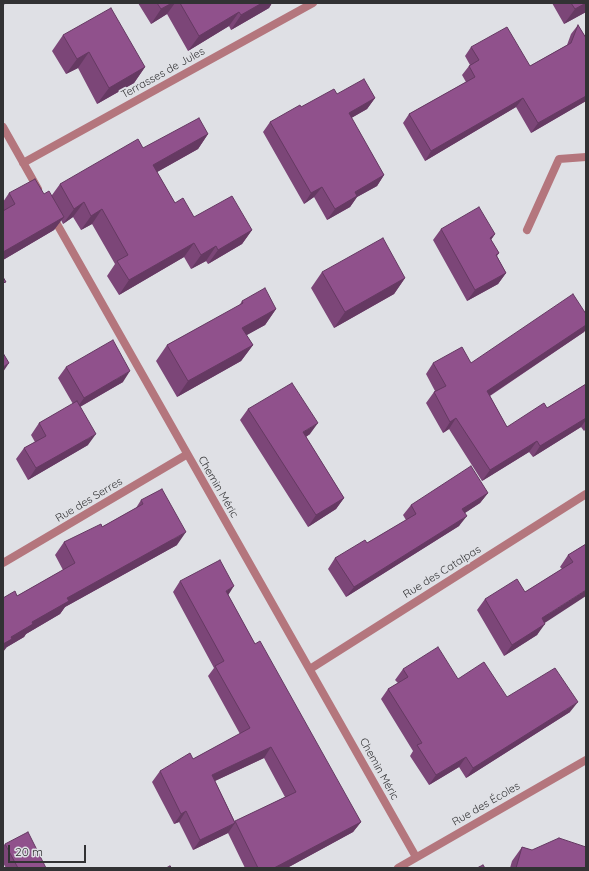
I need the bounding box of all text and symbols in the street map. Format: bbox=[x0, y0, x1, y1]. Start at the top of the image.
street label: Terrasses de Jules bbox=[119, 45, 207, 101]
street label: Chemin Méric bbox=[195, 454, 241, 520]
street label: Rue des Serres bbox=[53, 475, 125, 525]
street label: Rue des Catalpas bbox=[401, 543, 483, 601]
street label: Chemin Méric bbox=[357, 736, 401, 802]
street label: Rue des Écoles bbox=[450, 779, 522, 829]
scale bar bbox=[10, 837, 88, 863]
text: 20 m bbox=[15, 844, 43, 859]

